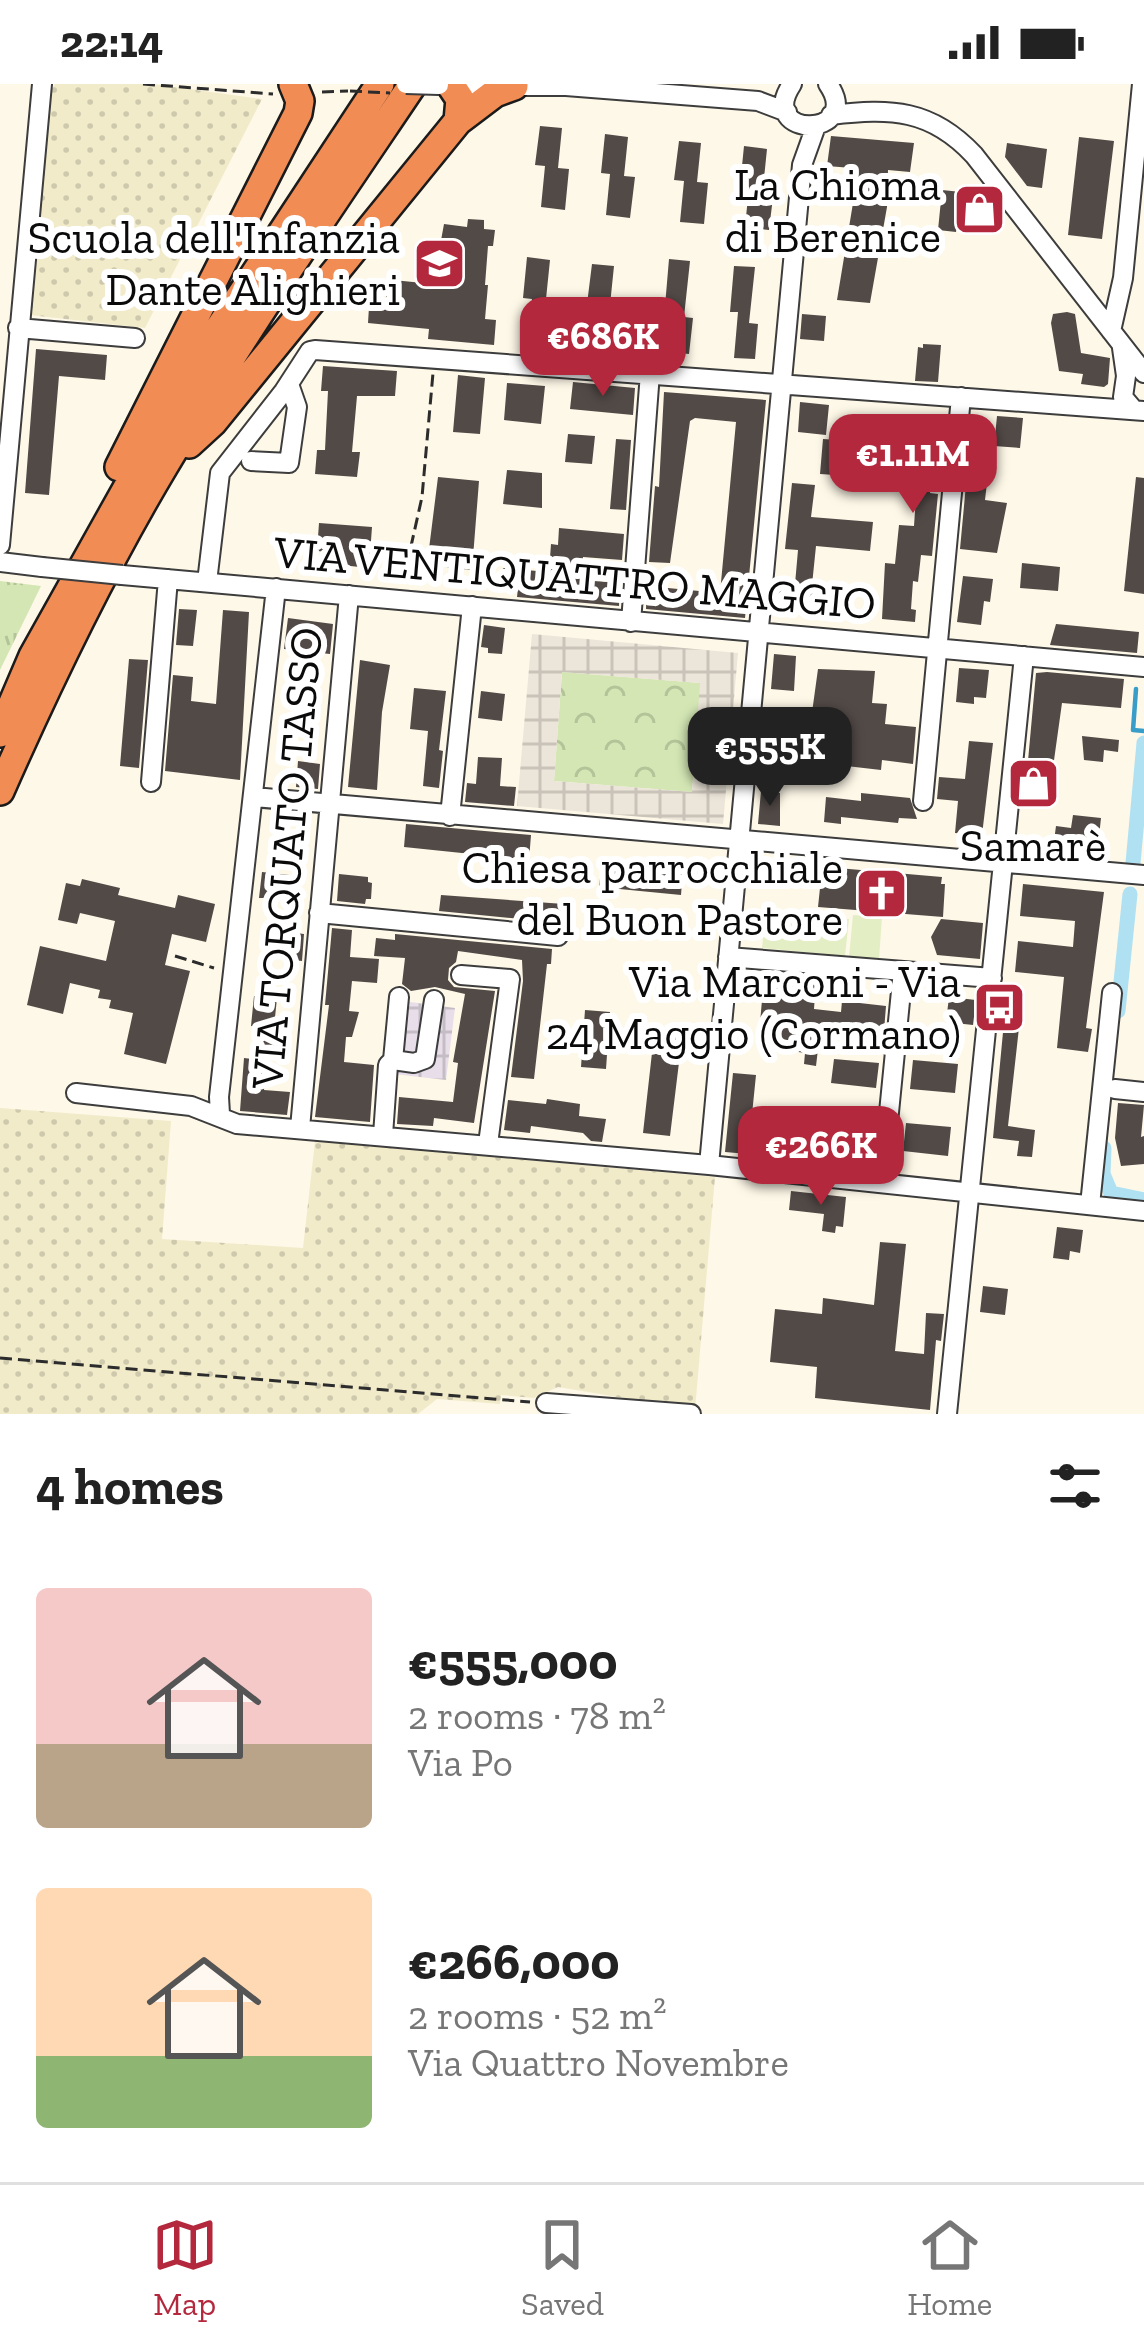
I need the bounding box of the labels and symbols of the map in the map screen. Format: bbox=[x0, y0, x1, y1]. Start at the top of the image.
place label: La Chioma di Berenice bbox=[725, 158, 941, 264]
shop icon: La Chioma di Berenice bbox=[952, 182, 1008, 238]
place label: Scuola dell'Infanzia Dante Alighieri bbox=[28, 211, 400, 317]
school or university icon: Scuola dell'Infanzia Dante Alighieri bbox=[411, 235, 467, 291]
pin: €686K bbox=[519, 297, 687, 399]
pin: €1.11M bbox=[815, 414, 1011, 516]
street label: VIA VENTIQUATTRO MAGGIO bbox=[271, 525, 878, 631]
street label: VIA TORQUATO TASSO bbox=[240, 625, 334, 1092]
pin: €555K bbox=[686, 707, 854, 809]
shop icon: Samarè bbox=[1005, 756, 1061, 812]
place label: Samarè bbox=[960, 819, 1106, 873]
place label: Chiesa parrocchiale del Buon Pastore bbox=[462, 841, 843, 947]
church icon: Chiesa parrocchiale del Buon Pastore bbox=[854, 865, 910, 921]
place label: Via Marconi - Via 24 Maggio (Cormano) bbox=[546, 955, 961, 1061]
bus stop icon: Via Marconi - Via 24 Maggio (Cormano) bbox=[972, 979, 1028, 1035]
pin: €266K bbox=[737, 1106, 905, 1208]

